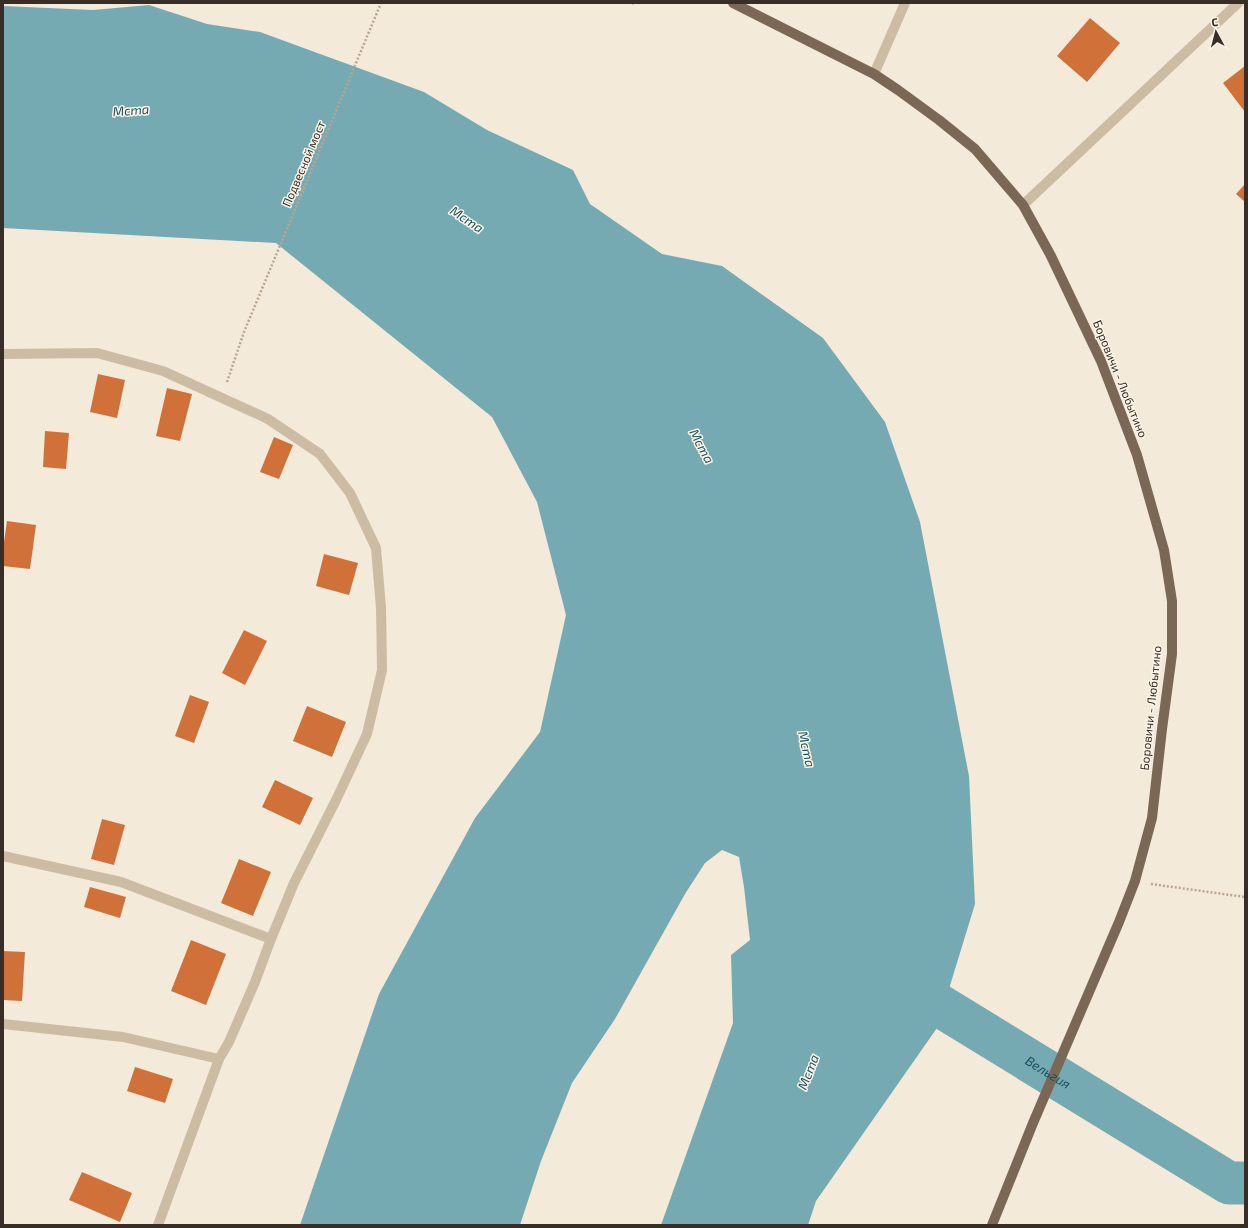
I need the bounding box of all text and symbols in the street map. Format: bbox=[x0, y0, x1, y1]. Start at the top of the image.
north arrow bbox=[1196, 12, 1236, 52]
text: С bbox=[1211, 15, 1219, 28]
water label: Мста bbox=[112, 101, 150, 119]
street label: Подвесной мост bbox=[279, 118, 328, 209]
water label: Мста bbox=[447, 202, 487, 236]
street label: Боровичи - Любытино bbox=[1091, 318, 1151, 440]
water label: Мста bbox=[686, 426, 718, 466]
street label: Боровичи - Любытино bbox=[1136, 645, 1164, 771]
water label: Мста bbox=[795, 729, 819, 769]
water label: Мста bbox=[794, 1052, 822, 1092]
water label: Вельгия bbox=[1023, 1052, 1074, 1092]

